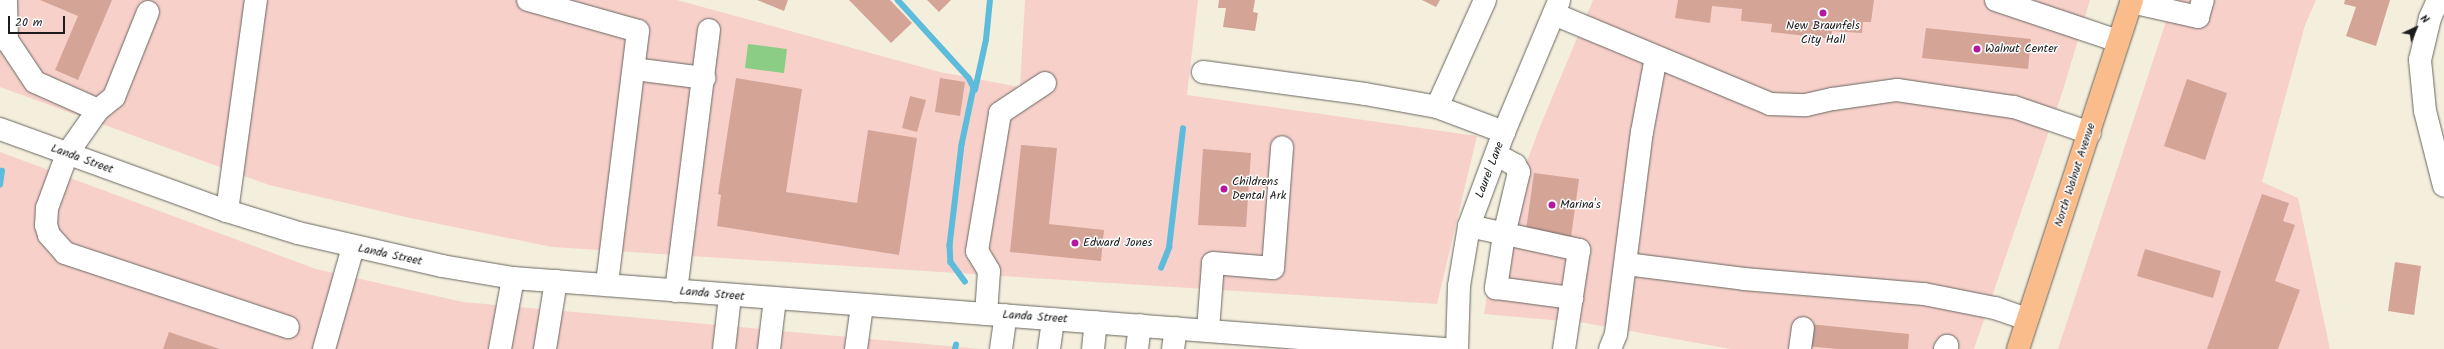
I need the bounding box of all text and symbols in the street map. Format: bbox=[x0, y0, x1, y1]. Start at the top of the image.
scale bar bbox=[10, 8, 67, 34]
marker: New Braunfels City Hall bbox=[1818, 8, 1828, 18]
north arrow bbox=[2396, 8, 2436, 48]
text: N bbox=[2416, 10, 2433, 28]
text: 20 m bbox=[15, 13, 42, 32]
place label: New Braunfels City Hall bbox=[1786, 19, 1860, 47]
place label: Walnut Center bbox=[1985, 42, 2058, 56]
marker: Walnut Center bbox=[1972, 44, 1982, 54]
street label: North Walnut Avenue bbox=[2051, 121, 2099, 229]
street label: Laurel Lane bbox=[1473, 140, 1507, 200]
street label: Landa Street bbox=[49, 141, 115, 177]
place label: Childrens Dental Ark bbox=[1232, 175, 1286, 203]
marker: Childrens Dental Ark bbox=[1219, 184, 1229, 194]
place label: Marina's bbox=[1560, 198, 1601, 212]
marker: Marina's bbox=[1547, 200, 1557, 210]
place label: Edward Jones bbox=[1083, 236, 1152, 250]
marker: Edward Jones bbox=[1070, 238, 1080, 248]
street label: Landa Street bbox=[357, 241, 423, 269]
street label: Landa Street bbox=[679, 284, 745, 304]
street label: Landa Street bbox=[1002, 308, 1068, 326]

